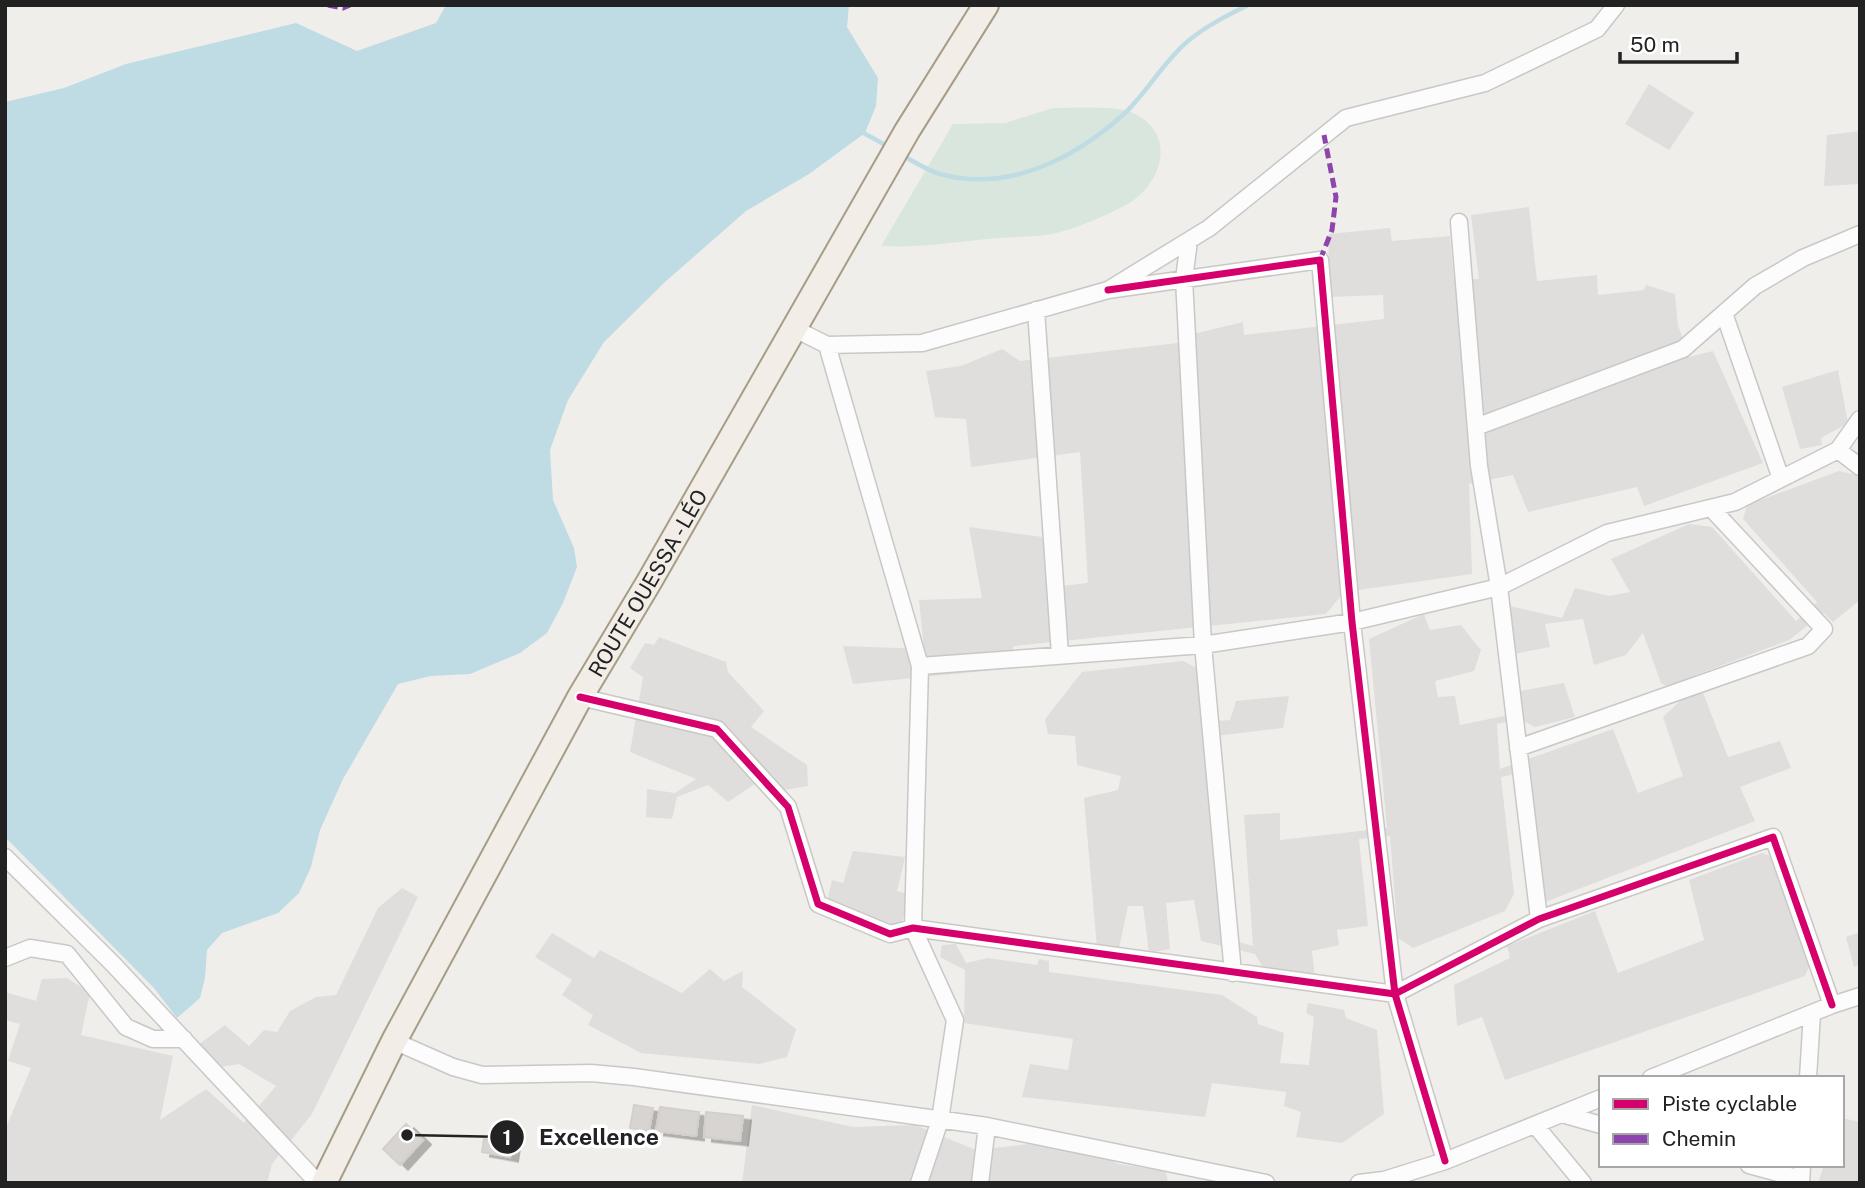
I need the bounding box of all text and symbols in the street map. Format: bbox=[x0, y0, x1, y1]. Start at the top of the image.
scale bar bbox=[1620, 21, 1737, 65]
text: 50 m bbox=[1630, 32, 1680, 57]
street label: ROUTE OUESSA - LÉO bbox=[583, 485, 712, 681]
legend bbox=[1599, 1076, 1844, 1167]
text: Piste cyclable bbox=[1662, 1091, 1797, 1116]
callout: Excellence bbox=[490, 1115, 673, 1159]
text: Excellence bbox=[539, 1123, 659, 1150]
text: 1 bbox=[503, 1125, 512, 1150]
text: Chemin bbox=[1662, 1126, 1736, 1151]

